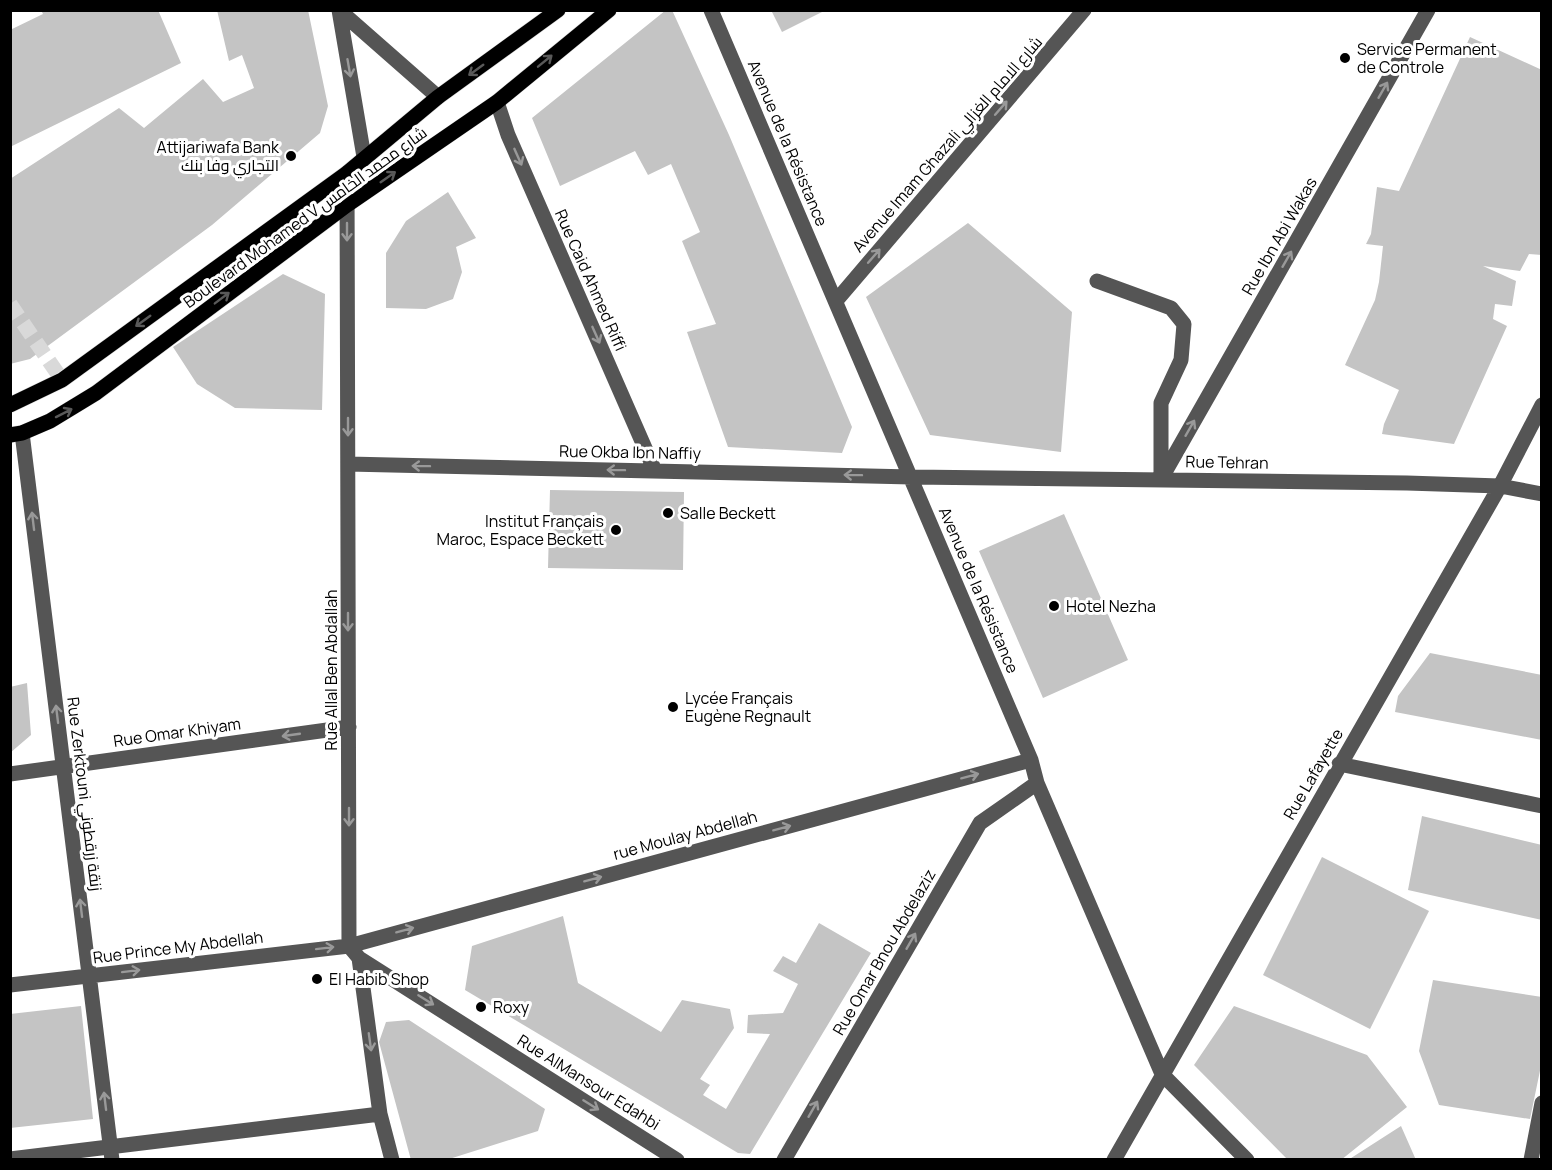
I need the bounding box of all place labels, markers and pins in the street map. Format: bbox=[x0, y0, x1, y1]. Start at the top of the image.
place label: Service Permanent de Controle bbox=[1357, 38, 1497, 78]
marker: Service Permanent de Controle bbox=[1338, 51, 1352, 65]
place label: Attijariwafa Bank التجاري وفا بنك bbox=[157, 136, 280, 179]
marker: Attijariwafa Bank التجاري وفا بنك bbox=[284, 149, 298, 163]
place label: Salle Beckett bbox=[680, 502, 776, 524]
marker: Salle Beckett bbox=[661, 506, 675, 520]
place label: Institut Français Maroc, Espace Beckett bbox=[437, 510, 604, 550]
marker: Institut Français Maroc, Espace Beckett bbox=[609, 523, 623, 537]
place label: Hotel Nezha bbox=[1066, 595, 1156, 617]
marker: Hotel Nezha bbox=[1047, 599, 1061, 613]
place label: Lycée Français Eugène Regnault bbox=[685, 687, 811, 727]
marker: Lycée Français Eugène Regnault bbox=[666, 700, 680, 714]
place label: El Habib Shop bbox=[329, 968, 429, 990]
marker: El Habib Shop bbox=[310, 972, 324, 986]
place label: Roxy bbox=[493, 996, 530, 1018]
marker: Roxy bbox=[474, 1000, 488, 1014]

